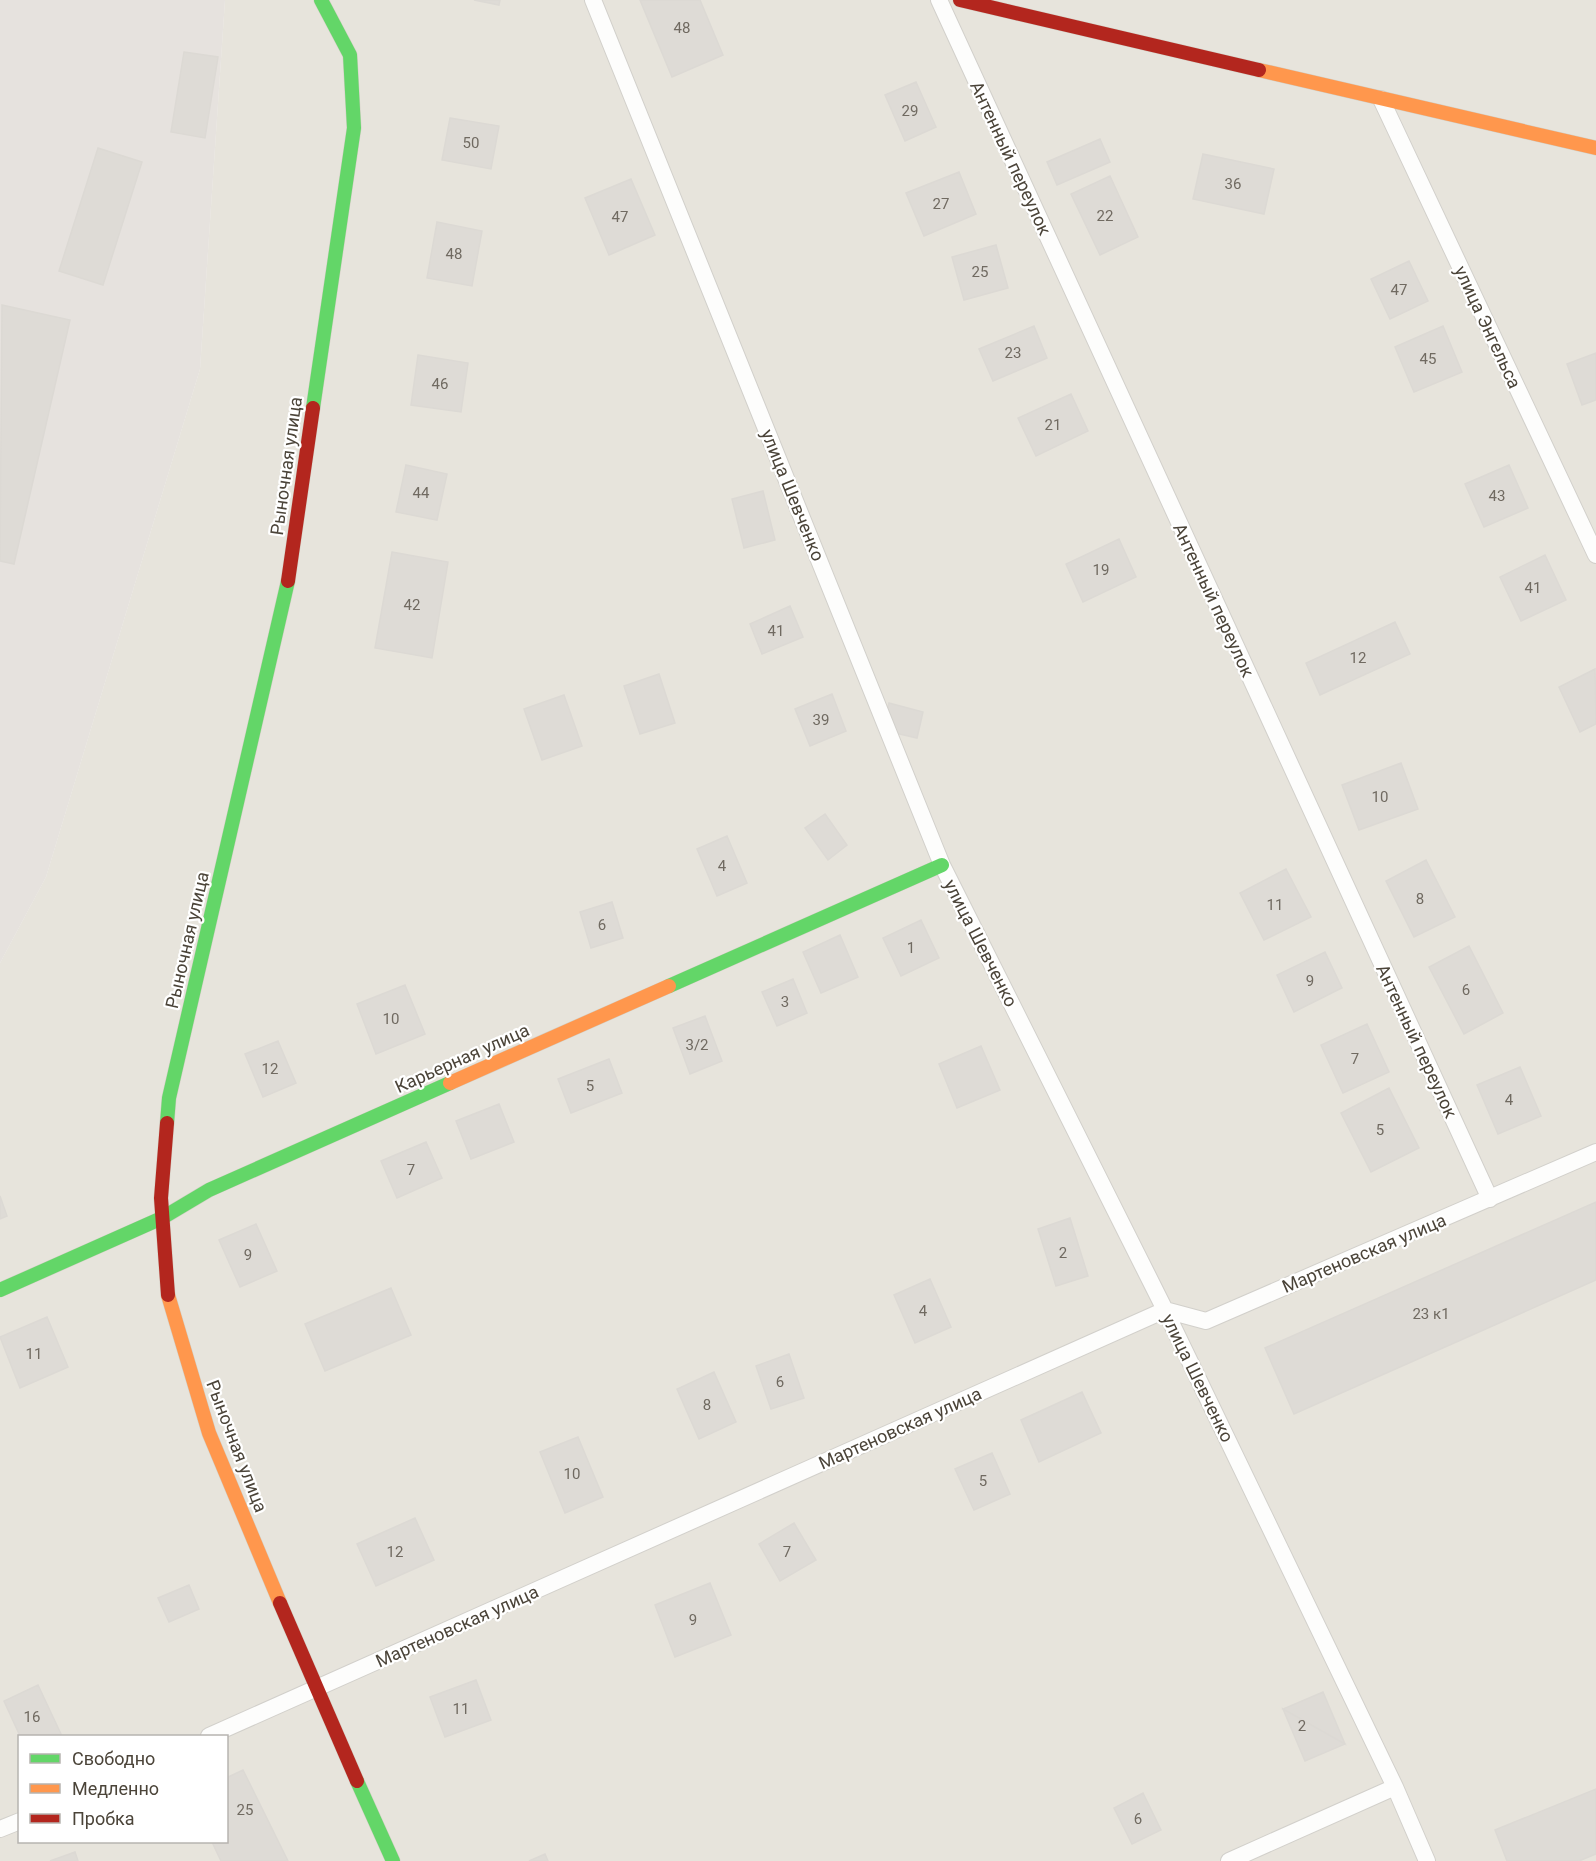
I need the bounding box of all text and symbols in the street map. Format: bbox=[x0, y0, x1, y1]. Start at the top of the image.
house number: 48 bbox=[674, 19, 690, 37]
street label: Антенный переулок bbox=[966, 78, 1056, 238]
house number: 29 bbox=[902, 102, 918, 120]
house number: 50 bbox=[463, 134, 479, 152]
house number: 36 bbox=[1225, 175, 1241, 193]
house number: 27 bbox=[933, 195, 949, 213]
house number: 22 bbox=[1097, 207, 1113, 225]
house number: 47 bbox=[612, 208, 628, 226]
house number: 48 bbox=[446, 245, 462, 263]
street label: улица Энгельса bbox=[1450, 262, 1526, 392]
house number: 25 bbox=[972, 263, 988, 281]
house number: 47 bbox=[1391, 281, 1407, 299]
house number: 23 bbox=[1005, 344, 1021, 362]
house number: 45 bbox=[1420, 350, 1436, 368]
house number: 46 bbox=[432, 375, 448, 393]
street label: Рыночная улица bbox=[266, 395, 306, 537]
house number: 21 bbox=[1045, 416, 1061, 434]
street label: улица Шевченко bbox=[757, 426, 829, 564]
house number: 44 bbox=[413, 484, 430, 502]
house number: 43 bbox=[1489, 487, 1505, 505]
street label: Антенный переулок bbox=[1169, 520, 1259, 680]
house number: 19 bbox=[1093, 561, 1109, 579]
house number: 41 bbox=[1525, 579, 1541, 597]
house number: 42 bbox=[404, 596, 420, 614]
house number: 41 bbox=[768, 622, 784, 640]
house number: 12 bbox=[1350, 649, 1366, 667]
house number: 39 bbox=[813, 711, 829, 729]
house number: 10 bbox=[1372, 788, 1388, 806]
house number: 4 bbox=[718, 857, 727, 875]
street label: Рыночная улица bbox=[161, 870, 213, 1010]
street label: улица Шевченко bbox=[940, 876, 1022, 1010]
house number: 8 bbox=[1416, 890, 1424, 908]
house number: 11 bbox=[1267, 896, 1283, 914]
house number: 6 bbox=[598, 916, 606, 934]
house number: 1 bbox=[907, 939, 915, 957]
street label: Антенный переулок bbox=[1372, 961, 1462, 1121]
house number: 9 bbox=[1306, 972, 1314, 990]
house number: 6 bbox=[1462, 981, 1470, 999]
house number: 3 bbox=[781, 993, 789, 1011]
house number: 10 bbox=[383, 1010, 399, 1028]
street label: Карьерная улица bbox=[392, 1019, 532, 1097]
house number: 3/2 bbox=[685, 1036, 709, 1054]
house number: 7 bbox=[1351, 1050, 1359, 1068]
house number: 12 bbox=[262, 1060, 278, 1078]
house number: 5 bbox=[586, 1077, 594, 1095]
house number: 4 bbox=[1505, 1091, 1514, 1109]
house number: 5 bbox=[1376, 1121, 1384, 1139]
house number: 7 bbox=[407, 1161, 415, 1179]
street label: Мартеновская улица bbox=[1279, 1209, 1449, 1297]
house number: 2 bbox=[1059, 1244, 1067, 1262]
house number: 9 bbox=[244, 1246, 252, 1264]
house number: 4 bbox=[919, 1302, 928, 1320]
house number: 23 к1 bbox=[1412, 1305, 1450, 1323]
street label: улица Шевченко bbox=[1158, 1310, 1238, 1446]
house number: 11 bbox=[26, 1345, 42, 1363]
house number: 6 bbox=[776, 1373, 784, 1391]
street label: Рыночная улица bbox=[202, 1377, 272, 1515]
street label: Мартеновская улица bbox=[815, 1383, 985, 1473]
house number: 8 bbox=[703, 1396, 711, 1414]
house number: 10 bbox=[564, 1465, 580, 1483]
house number: 5 bbox=[979, 1472, 987, 1490]
house number: 12 bbox=[387, 1543, 403, 1561]
house number: 7 bbox=[783, 1543, 791, 1561]
street label: Мартеновская улица bbox=[372, 1581, 542, 1671]
house number: 9 bbox=[689, 1611, 697, 1629]
house number: 11 bbox=[453, 1700, 469, 1718]
house number: 16 bbox=[24, 1708, 40, 1726]
house number: 2 bbox=[1298, 1717, 1306, 1735]
legend bbox=[18, 1735, 228, 1843]
text: Свободно bbox=[72, 1748, 155, 1769]
text: Медленно bbox=[72, 1778, 159, 1799]
house number: 25 bbox=[237, 1801, 253, 1819]
text: Пробка bbox=[72, 1808, 135, 1829]
house number: 6 bbox=[1134, 1810, 1142, 1828]

